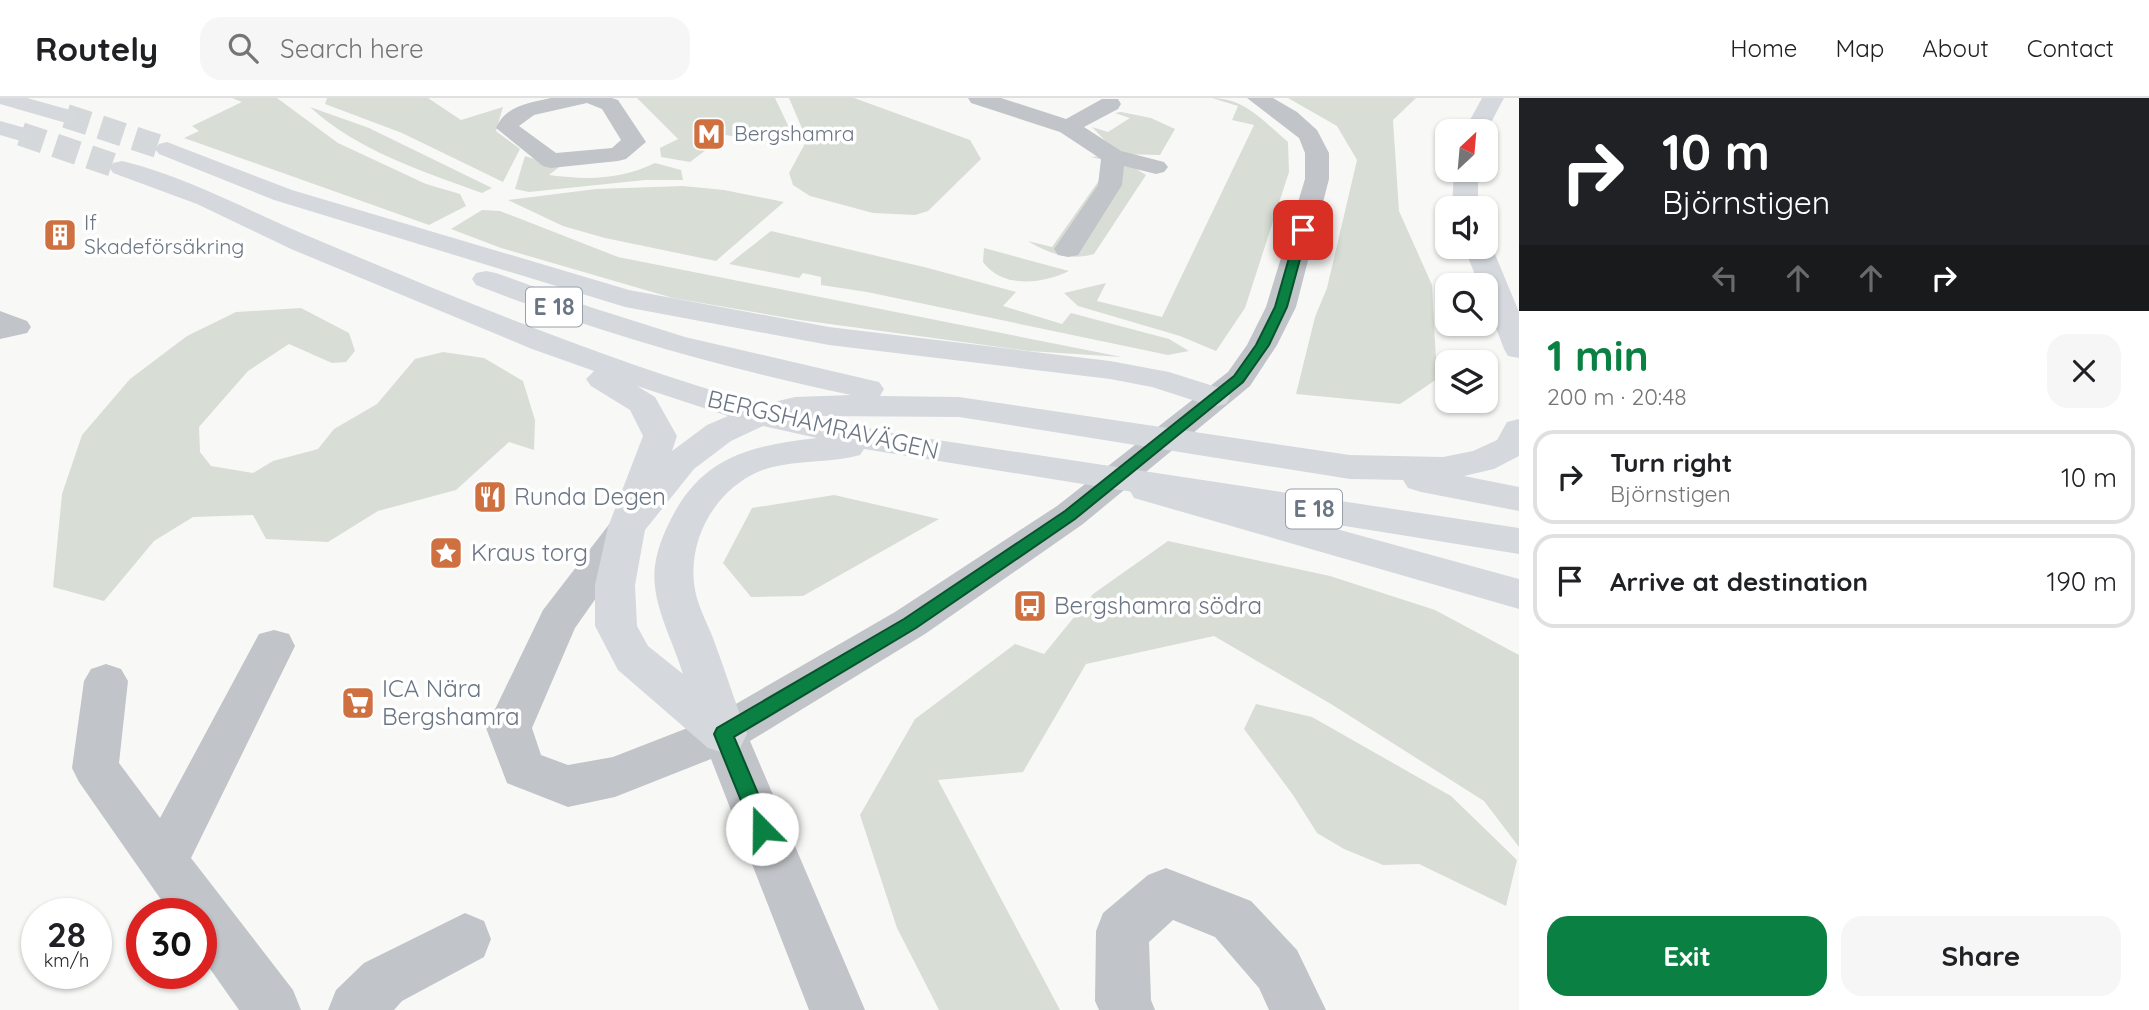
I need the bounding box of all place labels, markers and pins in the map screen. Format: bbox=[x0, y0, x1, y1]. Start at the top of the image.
metro station icon: Bergshamra bbox=[690, 115, 728, 153]
place label: Bergshamra bbox=[734, 120, 854, 146]
pin bbox=[1273, 200, 1333, 260]
place label: If Skadeförsäkring bbox=[84, 209, 244, 259]
building icon: If Skadeförsäkring bbox=[41, 216, 79, 254]
restaurant icon: Runda Degen bbox=[471, 478, 509, 516]
place label: Runda Degen bbox=[514, 481, 666, 511]
place icon: Kraus torg bbox=[427, 534, 465, 572]
place label: Kraus torg bbox=[471, 537, 588, 567]
bus stop icon: Bergshamra södra bbox=[1011, 587, 1049, 625]
place label: Bergshamra södra bbox=[1054, 590, 1262, 620]
place label: ICA Nära Bergshamra bbox=[382, 673, 520, 731]
supermarket icon: ICA Nära Bergshamra bbox=[339, 684, 377, 722]

